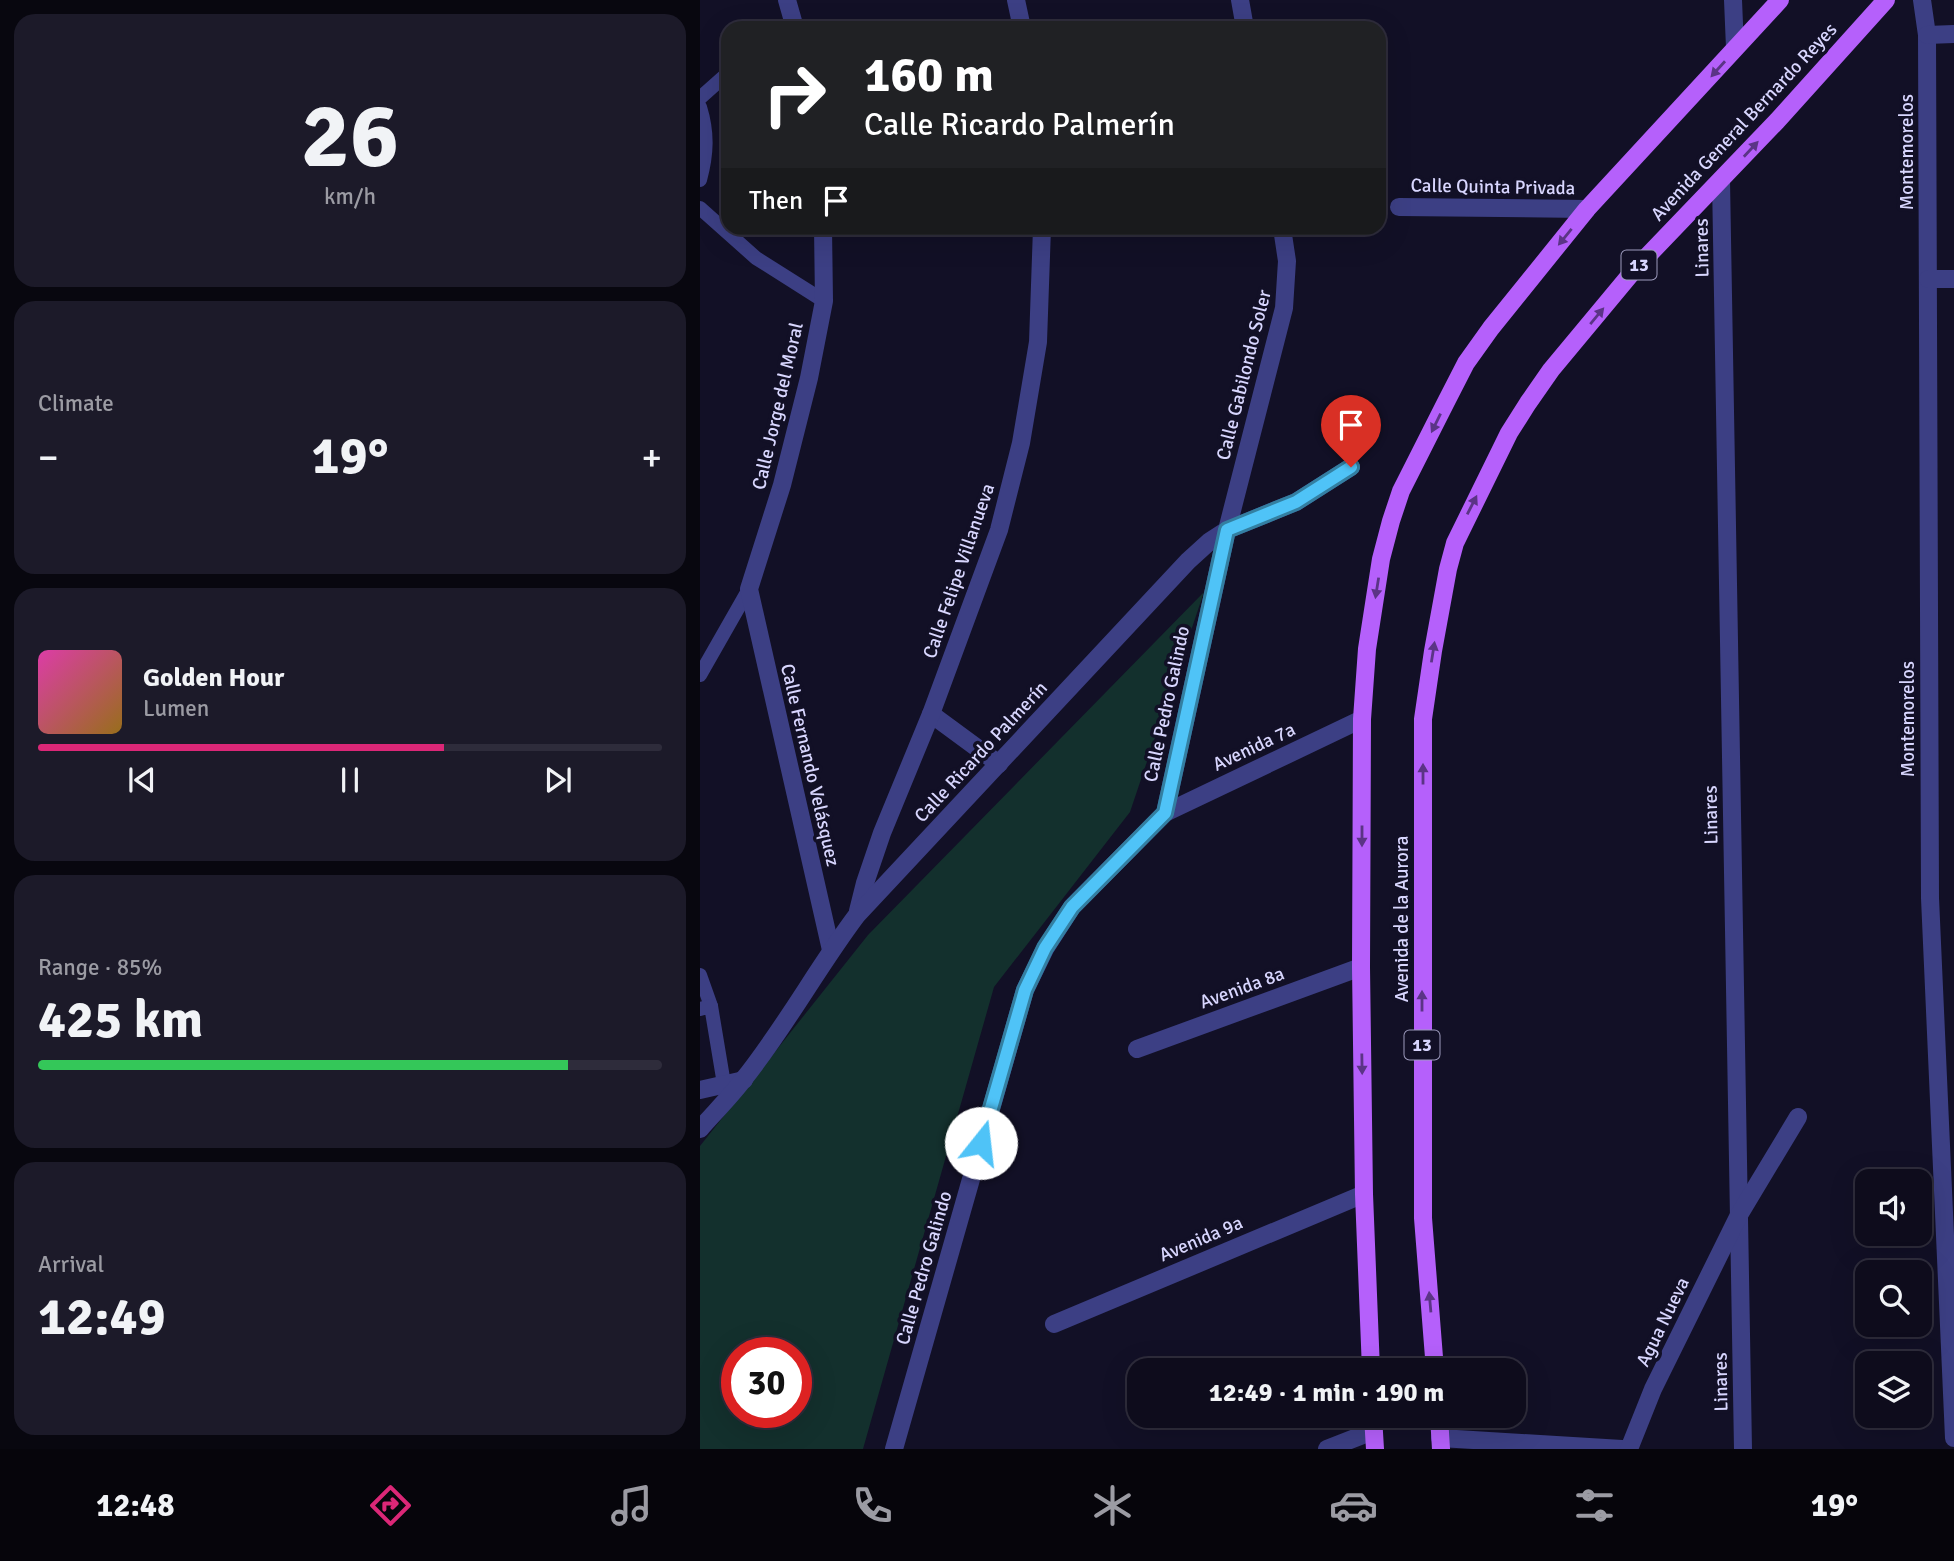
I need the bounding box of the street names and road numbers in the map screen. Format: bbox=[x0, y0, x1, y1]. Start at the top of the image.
street label: Avenida General Bernardo Reyes bbox=[1646, 18, 1842, 226]
street label: Montemorelos bbox=[1895, 94, 1919, 210]
street label: Calle Quinta Privada bbox=[1410, 174, 1576, 200]
street label: Linares bbox=[1689, 218, 1715, 278]
road number: 13 bbox=[1622, 250, 1656, 279]
street label: Calle Gabilondo Soler bbox=[1211, 287, 1277, 463]
street label: Calle Jorge del Moral bbox=[747, 320, 809, 492]
street label: Calle Felipe Villanueva bbox=[918, 480, 1000, 662]
street label: Calle Pedro Galindo bbox=[1139, 624, 1195, 784]
street label: Calle Fernando Velásquez bbox=[775, 661, 845, 869]
street label: Montemorelos bbox=[1896, 661, 1920, 777]
street label: Calle Ricardo Palmerín bbox=[909, 676, 1053, 828]
street label: Avenida 7a bbox=[1209, 717, 1299, 777]
street label: Linares bbox=[1698, 785, 1724, 845]
street label: Avenida de la Aurora bbox=[1390, 836, 1414, 1002]
street label: Avenida 8a bbox=[1196, 962, 1288, 1014]
road number: 13 bbox=[1404, 1030, 1440, 1060]
street label: Calle Pedro Galindo bbox=[891, 1188, 957, 1348]
street label: Avenida 9a bbox=[1156, 1211, 1246, 1267]
street label: Agua Nueva bbox=[1631, 1273, 1695, 1371]
street label: Linares bbox=[1708, 1352, 1734, 1412]

